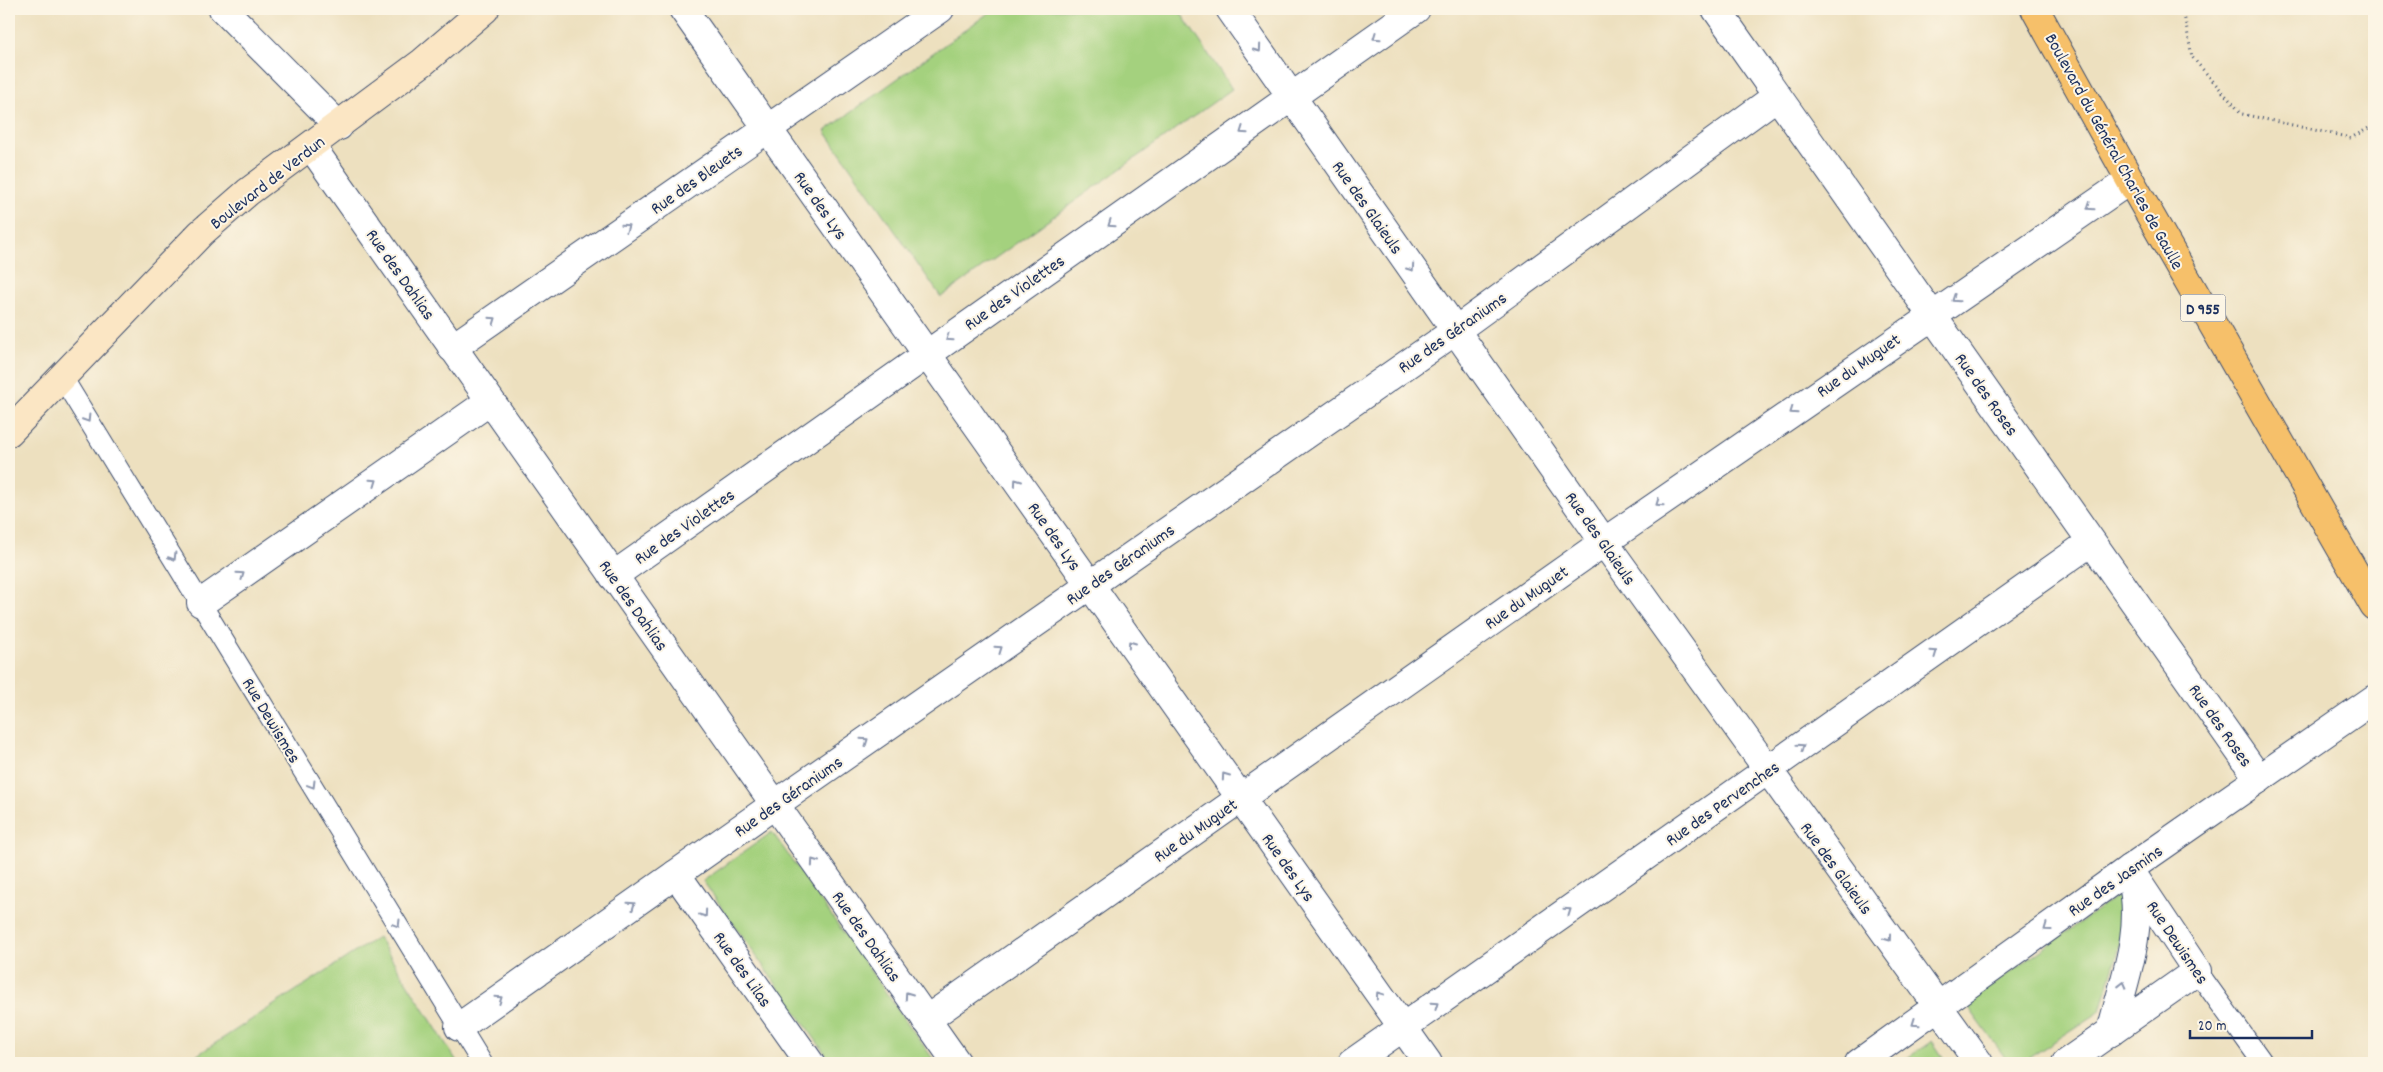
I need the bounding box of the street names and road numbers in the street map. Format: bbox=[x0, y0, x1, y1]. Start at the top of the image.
street label: Boulevard du Général Charles de Gaulle bbox=[2037, 29, 2188, 275]
street label: Boulevard de Verdun bbox=[206, 131, 331, 237]
street label: Rue des Bleuets bbox=[646, 140, 749, 222]
street label: Rue des Glaieuls bbox=[1324, 157, 1408, 260]
street label: Rue des Lys bbox=[786, 167, 852, 246]
street label: Rue des Dahlias bbox=[358, 225, 440, 326]
street label: Rue des Violettes bbox=[960, 250, 1071, 338]
street label: Rue des Géraniums bbox=[1394, 287, 1513, 381]
road number: D 955 bbox=[2180, 294, 2226, 322]
street label: Rue du Muguet bbox=[1812, 329, 1907, 405]
street label: Rue des Roses bbox=[1947, 349, 2023, 442]
street label: Rue des Violettes bbox=[630, 484, 741, 572]
street label: Rue des Glaieuls bbox=[1557, 488, 1641, 591]
street label: Rue des Lys bbox=[1020, 498, 1086, 577]
street label: Rue des Géraniums bbox=[1062, 519, 1181, 613]
street label: Rue des Dahlias bbox=[591, 556, 673, 657]
street label: Rue du Muguet bbox=[1480, 561, 1575, 637]
street label: Rue Dewismes bbox=[234, 674, 305, 769]
street label: Rue des Roses bbox=[2181, 680, 2257, 773]
street label: Rue des Géraniums bbox=[730, 751, 849, 845]
street label: Rue des Pervenches bbox=[1661, 756, 1786, 854]
street label: Rue du Muguet bbox=[1149, 794, 1244, 870]
street label: Rue des Glaieuls bbox=[1793, 818, 1877, 921]
street label: Rue des Lys bbox=[1254, 829, 1320, 908]
street label: Rue des Jasmins bbox=[2064, 840, 2169, 924]
street label: Rue des Dahlias bbox=[824, 887, 906, 988]
street label: Rue Dewismes bbox=[2139, 897, 2213, 990]
street label: Rue des Lilas bbox=[706, 927, 776, 1013]

